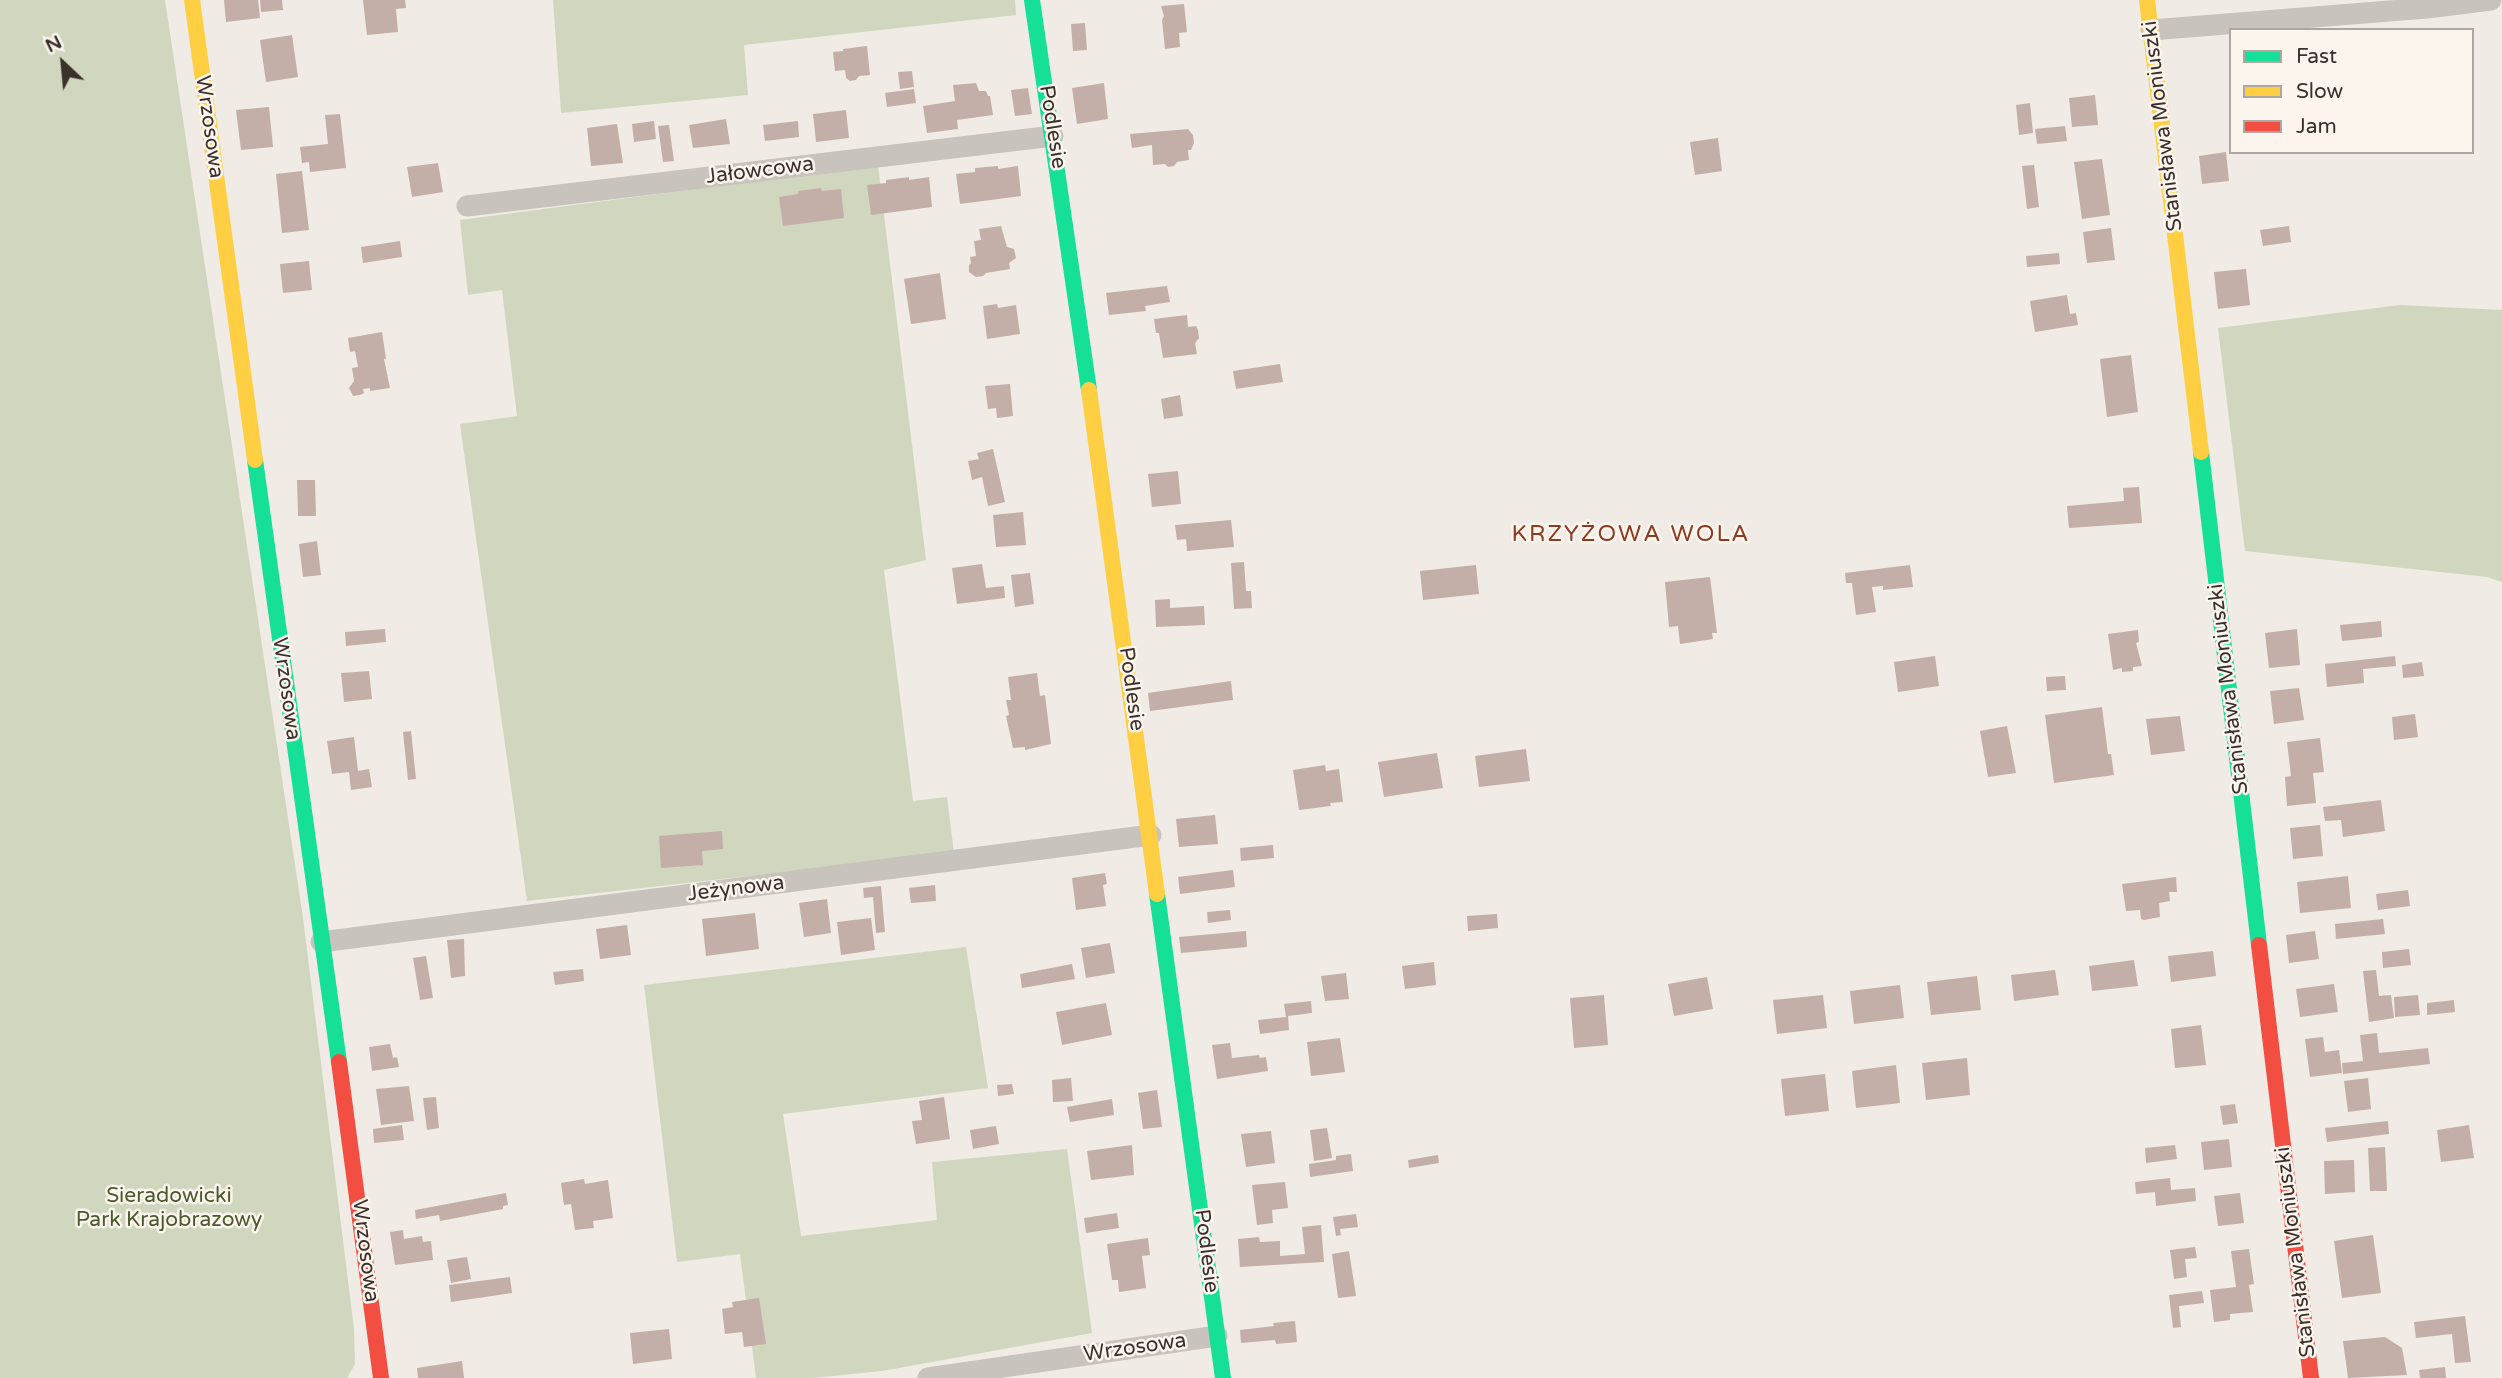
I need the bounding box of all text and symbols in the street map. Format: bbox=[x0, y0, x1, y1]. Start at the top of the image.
street label: Stanisława Moniuszki bbox=[2138, 19, 2188, 233]
north arrow bbox=[28, 28, 98, 98]
legend bbox=[2229, 28, 2474, 154]
text: N bbox=[42, 31, 65, 57]
text: Fast bbox=[2296, 44, 2337, 69]
street label: Wrzosowa bbox=[189, 74, 229, 180]
text: Slow bbox=[2296, 79, 2343, 104]
street label: Podlesie bbox=[1033, 83, 1071, 171]
text: Jam bbox=[2296, 114, 2337, 139]
street label: Jałowcowa bbox=[705, 152, 815, 190]
district label: KRZYŻOWA WOLA bbox=[1513, 521, 1749, 549]
street label: Stanisława Moniuszki bbox=[2204, 582, 2254, 796]
street label: Wrzosowa bbox=[266, 636, 306, 742]
street label: Podlesie bbox=[1113, 646, 1149, 732]
street label: Jeżynowa bbox=[686, 871, 786, 907]
street label: Stanisława Moniuszki bbox=[2271, 1145, 2321, 1359]
park label: Sieradowicki Park Krajobrazowy bbox=[76, 1183, 262, 1233]
street label: Wrzosowa bbox=[346, 1198, 384, 1304]
street label: Podlesie bbox=[1188, 1208, 1224, 1294]
street label: Wrzosowa bbox=[1082, 1328, 1188, 1368]

